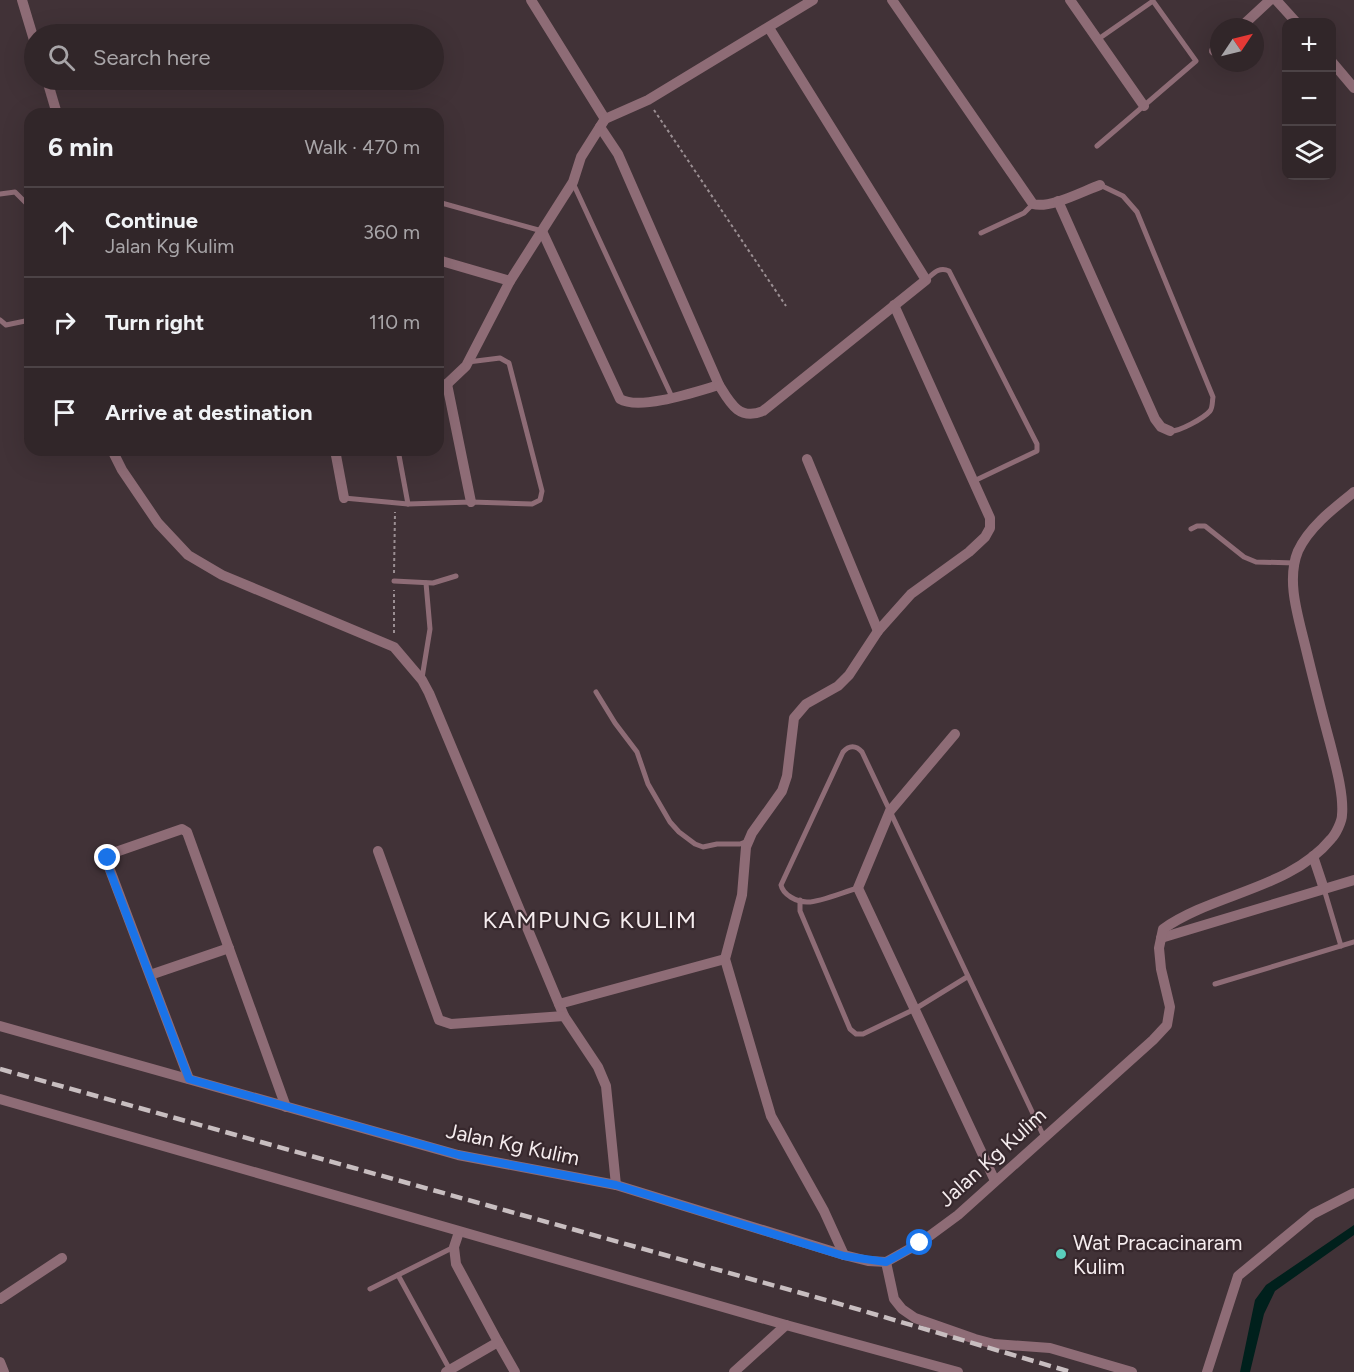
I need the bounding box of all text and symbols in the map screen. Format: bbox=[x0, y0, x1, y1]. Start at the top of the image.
north arrow bbox=[1210, 18, 1264, 72]
map controls bbox=[1282, 18, 1336, 180]
button: + bbox=[1282, 18, 1336, 72]
search box bbox=[24, 24, 444, 90]
icon: search bbox=[45, 41, 78, 74]
text: Search here bbox=[93, 44, 211, 71]
button: − bbox=[1282, 72, 1336, 126]
button: layers bbox=[1282, 126, 1336, 180]
text: 6 min bbox=[48, 131, 114, 163]
text: Walk · 470 m bbox=[304, 135, 420, 159]
text: Continue bbox=[105, 207, 198, 234]
icon: ahead bbox=[48, 216, 81, 249]
text: 360 m bbox=[363, 220, 420, 244]
text: Jalan Kg Kulim bbox=[105, 234, 234, 258]
icon: right bbox=[48, 306, 81, 339]
text: Turn right bbox=[105, 309, 204, 336]
text: 110 m bbox=[369, 310, 420, 334]
icon: arrive bbox=[48, 396, 81, 429]
text: Arrive at destination bbox=[105, 399, 313, 426]
route end bbox=[94, 844, 120, 870]
district label: KAMPUNG KULIM bbox=[482, 905, 698, 934]
street label: Jalan Kg Kulim bbox=[933, 1102, 1051, 1212]
street label: Jalan Kg Kulim bbox=[444, 1118, 582, 1170]
route start bbox=[906, 1229, 932, 1255]
place label: Wat Pracacinaram Kulim bbox=[1073, 1230, 1242, 1279]
marker: Wat Pracacinaram Kulim bbox=[1054, 1247, 1068, 1261]

